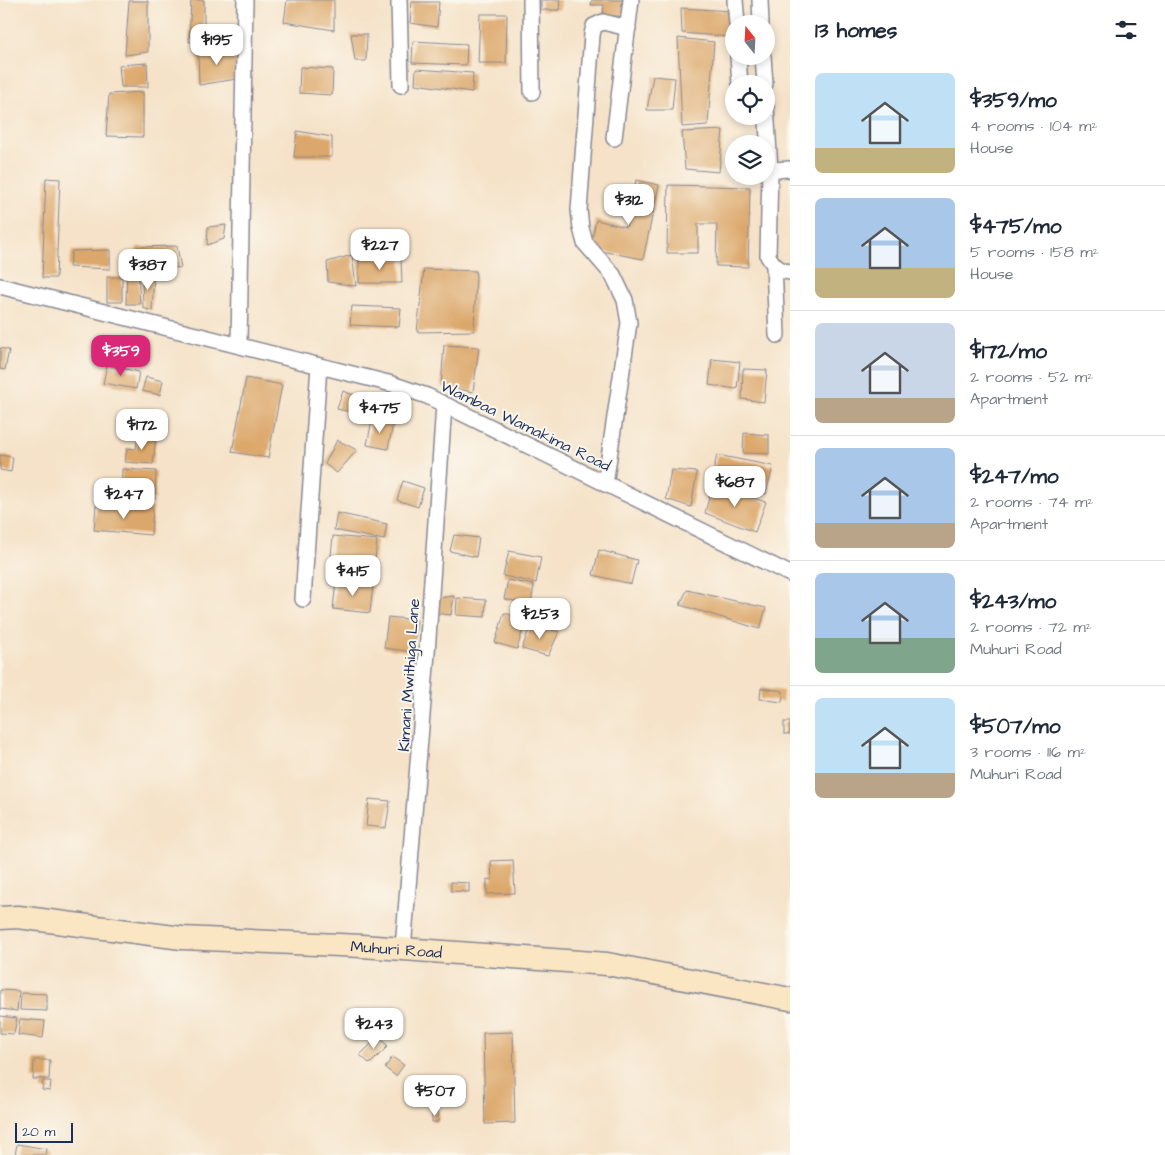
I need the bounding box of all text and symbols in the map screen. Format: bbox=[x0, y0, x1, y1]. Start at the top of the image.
north arrow bbox=[725, 15, 775, 65]
map controls bbox=[725, 15, 775, 185]
text: 13 homes bbox=[815, 16, 897, 45]
icon: filters bbox=[1112, 16, 1140, 44]
pin: $195 bbox=[187, 23, 247, 66]
text: $195 bbox=[201, 29, 233, 51]
button: locate bbox=[725, 75, 775, 125]
text: $359/mo bbox=[970, 86, 1057, 115]
icon: home bbox=[855, 93, 915, 153]
text: 4 rooms · 104 m² bbox=[970, 115, 1098, 137]
button: layers bbox=[725, 135, 775, 185]
text: House bbox=[970, 137, 1014, 159]
pin: $312 bbox=[599, 184, 659, 226]
text: $312 bbox=[615, 189, 643, 211]
text: $475/mo bbox=[970, 212, 1062, 241]
icon: home bbox=[855, 218, 915, 278]
pin: $227 bbox=[350, 228, 410, 271]
text: $227 bbox=[361, 234, 399, 256]
text: 5 rooms · 158 m² bbox=[970, 241, 1099, 263]
pin: $387 bbox=[118, 248, 178, 291]
text: $387 bbox=[129, 254, 167, 276]
text: House bbox=[970, 263, 1014, 285]
pin: $359 bbox=[91, 334, 151, 377]
text: $172/mo bbox=[970, 337, 1047, 366]
text: $359 bbox=[102, 340, 140, 362]
icon: home bbox=[855, 343, 915, 403]
text: 2 rooms · 52 m² bbox=[970, 366, 1093, 388]
street label: Wambaa Wamakima Road bbox=[437, 375, 614, 477]
text: Apartment bbox=[970, 388, 1048, 410]
pin: $475 bbox=[350, 392, 410, 434]
text: $475 bbox=[360, 397, 400, 419]
pin: $172 bbox=[112, 408, 172, 451]
text: $172 bbox=[127, 414, 157, 436]
text: $247/mo bbox=[970, 462, 1059, 491]
pin: $687 bbox=[705, 466, 765, 508]
icon: home bbox=[855, 468, 915, 528]
text: $687 bbox=[715, 471, 755, 493]
pin: $247 bbox=[94, 478, 154, 520]
text: $247 bbox=[105, 483, 143, 505]
text: 2 rooms · 74 m² bbox=[970, 491, 1094, 513]
text: Apartment bbox=[970, 513, 1048, 535]
pin: $415 bbox=[323, 554, 383, 597]
text: $415 bbox=[336, 560, 370, 582]
text: $243/mo bbox=[970, 587, 1056, 616]
icon: home bbox=[855, 593, 915, 653]
street label: Kimani Mwithiga Lane bbox=[393, 597, 426, 753]
pin: $253 bbox=[510, 598, 570, 640]
text: $253 bbox=[521, 603, 559, 625]
text: 2 rooms · 72 m² bbox=[970, 616, 1092, 638]
text: Muhuri Road bbox=[970, 638, 1062, 660]
text: $507/mo bbox=[970, 712, 1060, 741]
icon: home bbox=[855, 718, 915, 778]
text: 3 rooms · 116 m² bbox=[970, 741, 1086, 763]
text: Muhuri Road bbox=[970, 763, 1062, 785]
street label: Muhuri Road bbox=[350, 936, 443, 964]
pin: $243 bbox=[344, 1008, 404, 1050]
text: $243 bbox=[355, 1013, 393, 1035]
pin: $507 bbox=[405, 1074, 465, 1117]
text: $507 bbox=[415, 1080, 455, 1102]
scale bar bbox=[15, 1120, 72, 1143]
text: 20 m bbox=[22, 1122, 55, 1142]

